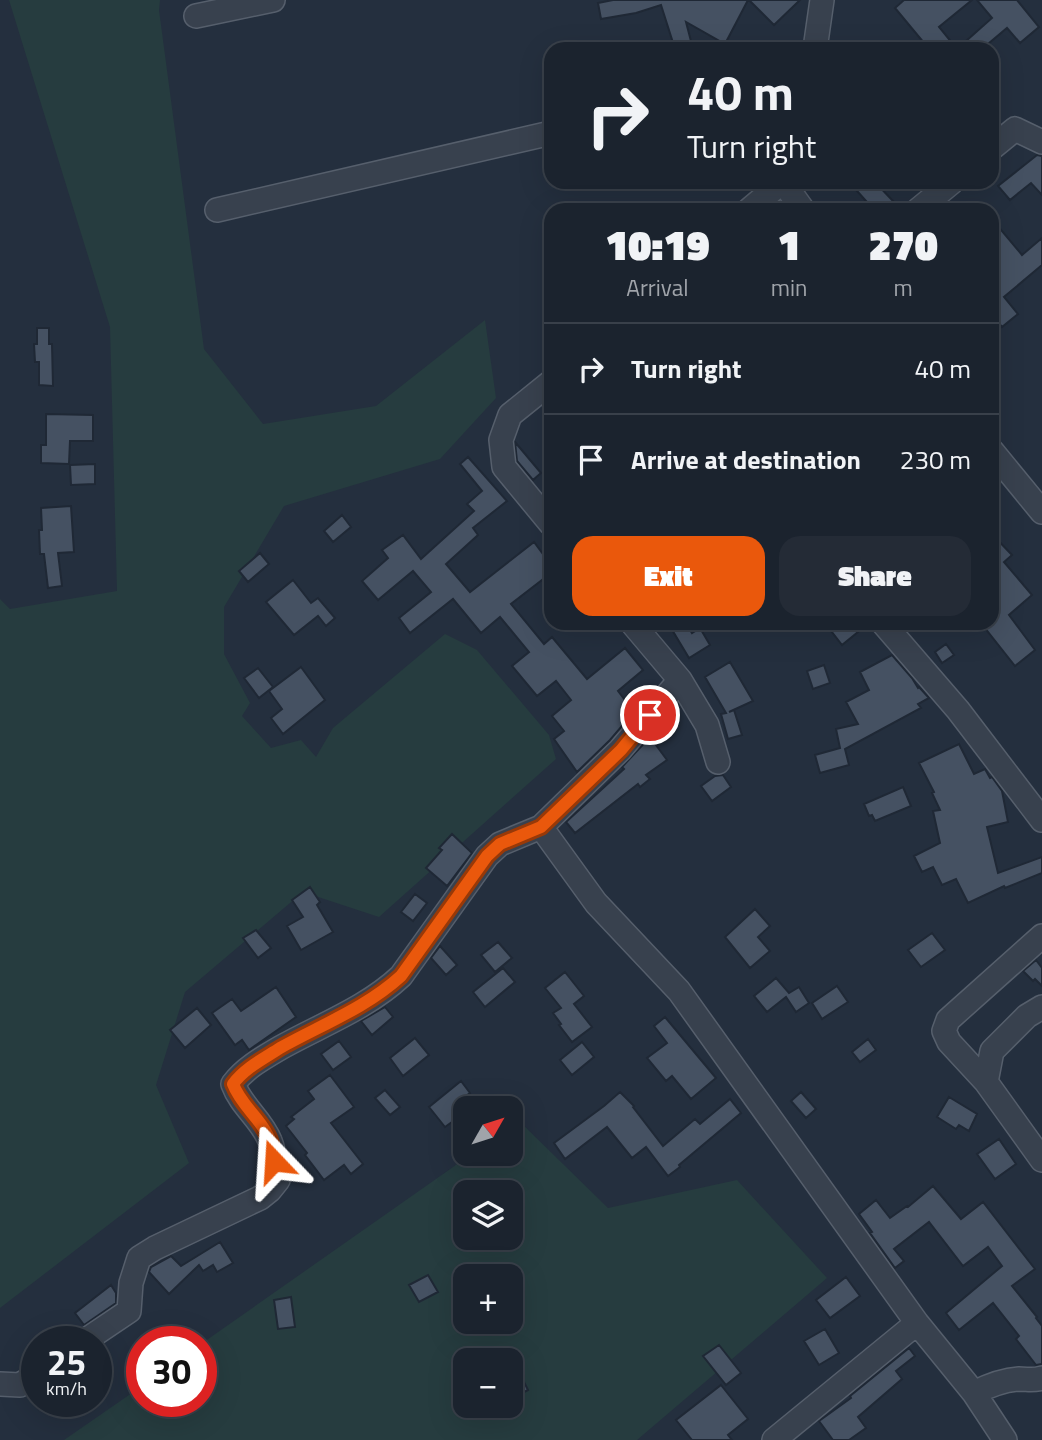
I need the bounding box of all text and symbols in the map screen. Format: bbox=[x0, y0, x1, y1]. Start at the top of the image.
text: 40 m bbox=[687, 54, 794, 129]
icon: right bbox=[572, 70, 663, 161]
text: Turn right bbox=[687, 122, 816, 170]
text: 10:19 bbox=[605, 212, 710, 276]
text: 1 bbox=[778, 212, 801, 276]
text: 270 bbox=[869, 212, 938, 276]
text: Arrival bbox=[626, 270, 689, 305]
text: min bbox=[771, 270, 807, 305]
text: m bbox=[894, 270, 913, 305]
text: Turn right bbox=[631, 349, 742, 388]
text: 40 m bbox=[914, 349, 971, 388]
icon: right bbox=[572, 350, 610, 388]
text: Arrive at destination bbox=[631, 440, 861, 479]
text: 230 m bbox=[900, 440, 971, 479]
icon: arrive bbox=[572, 441, 610, 479]
button: Exit bbox=[572, 536, 765, 616]
button: Share bbox=[779, 536, 971, 616]
pin bbox=[620, 685, 680, 745]
icon: arrive bbox=[631, 696, 669, 734]
north arrow bbox=[453, 1096, 523, 1166]
map controls bbox=[453, 1096, 523, 1418]
position arrow bbox=[237, 1124, 311, 1198]
button: layers bbox=[453, 1180, 523, 1250]
button: + bbox=[453, 1264, 523, 1334]
speed limit sign: 30 bbox=[126, 1326, 217, 1417]
text: 25 bbox=[47, 1335, 86, 1389]
button: − bbox=[453, 1348, 523, 1418]
text: km/h bbox=[46, 1375, 87, 1402]

